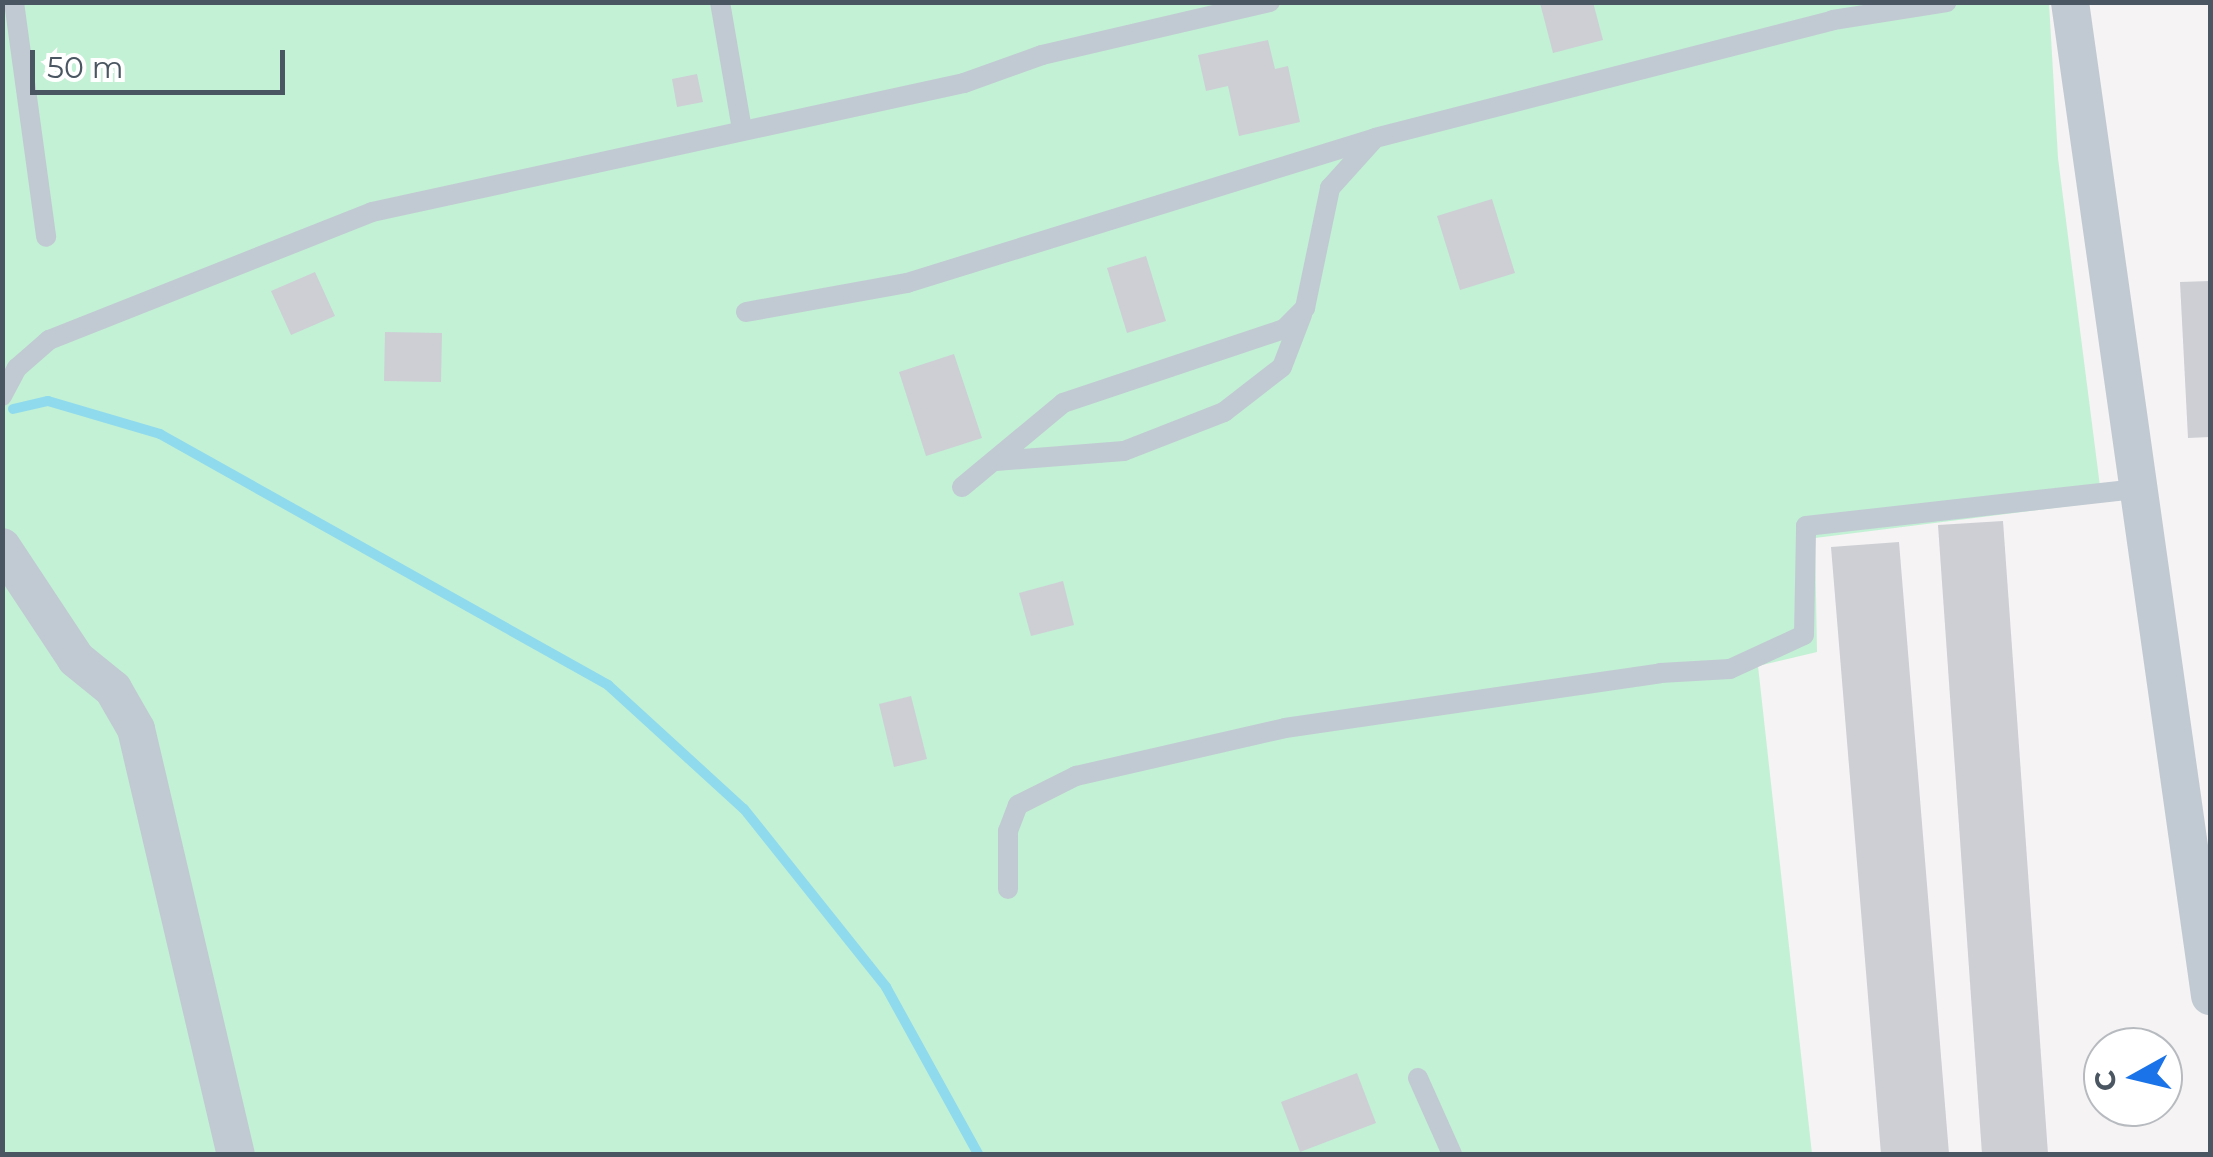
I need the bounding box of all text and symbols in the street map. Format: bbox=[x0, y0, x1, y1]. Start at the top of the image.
scale bar bbox=[35, 30, 290, 92]
text: 50 m bbox=[47, 49, 124, 86]
north arrow bbox=[2083, 1027, 2183, 1127]
text: С bbox=[2087, 1068, 2124, 1093]

